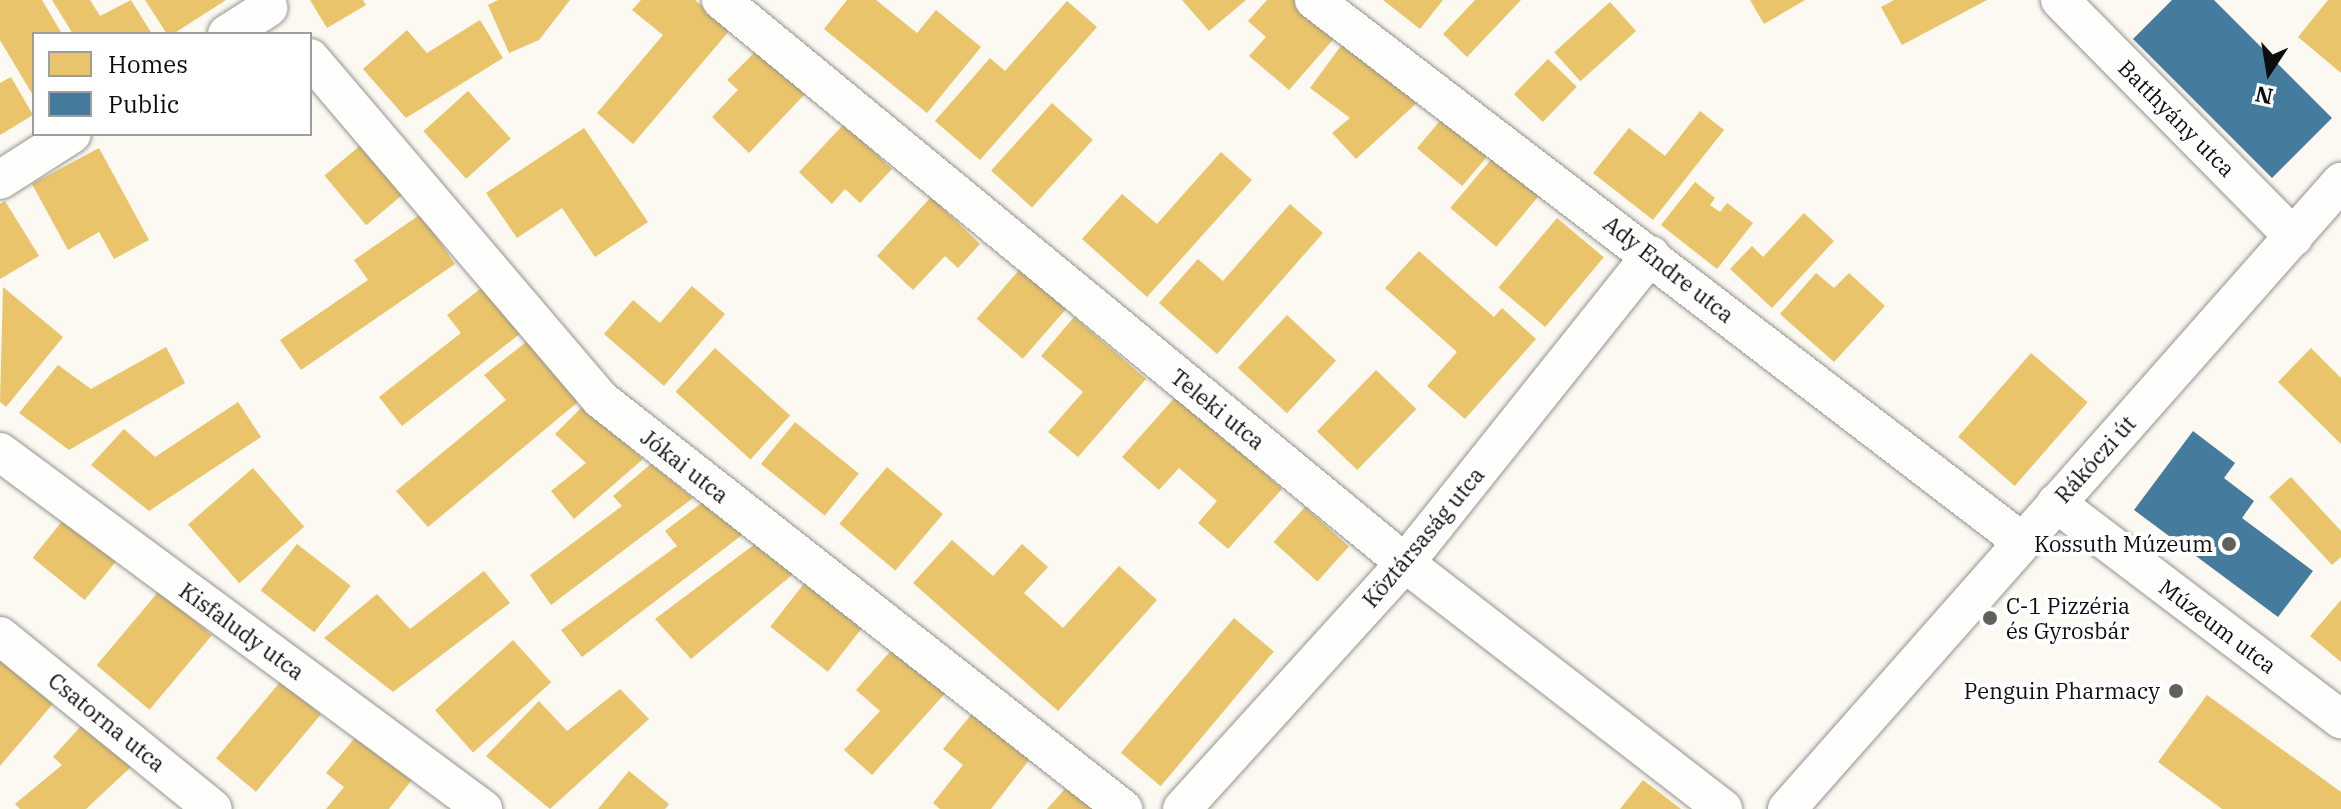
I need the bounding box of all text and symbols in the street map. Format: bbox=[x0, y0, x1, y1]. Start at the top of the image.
legend bbox=[32, 32, 312, 136]
north arrow bbox=[2229, 32, 2309, 112]
text: Homes bbox=[108, 48, 188, 80]
street label: Batthyány utca bbox=[2113, 54, 2241, 182]
text: N bbox=[2252, 80, 2275, 112]
text: Public bbox=[108, 88, 179, 120]
street label: Ady Endre utca bbox=[1599, 210, 1739, 328]
street label: Teleki utca bbox=[1166, 363, 1270, 455]
street label: Rákóczi út bbox=[2049, 410, 2141, 508]
street label: Jókai utca bbox=[636, 424, 734, 508]
street label: Köztársaság utca bbox=[1357, 461, 1489, 613]
place label: Kossuth Múzeum bbox=[2034, 531, 2213, 557]
marker: Kossuth Múzeum bbox=[2220, 535, 2238, 553]
street label: Múzeum utca bbox=[2154, 573, 2282, 679]
street label: Kisfaludy utca bbox=[174, 577, 310, 685]
place label: C-1 Pizzéria és Gyrosbár bbox=[2006, 592, 2130, 644]
marker: C-1 Pizzéria és Gyrosbár bbox=[1981, 609, 1999, 627]
street label: Csatorna utca bbox=[43, 667, 171, 777]
place label: Penguin Pharmacy bbox=[1964, 678, 2160, 704]
marker: Penguin Pharmacy bbox=[2167, 682, 2185, 700]

